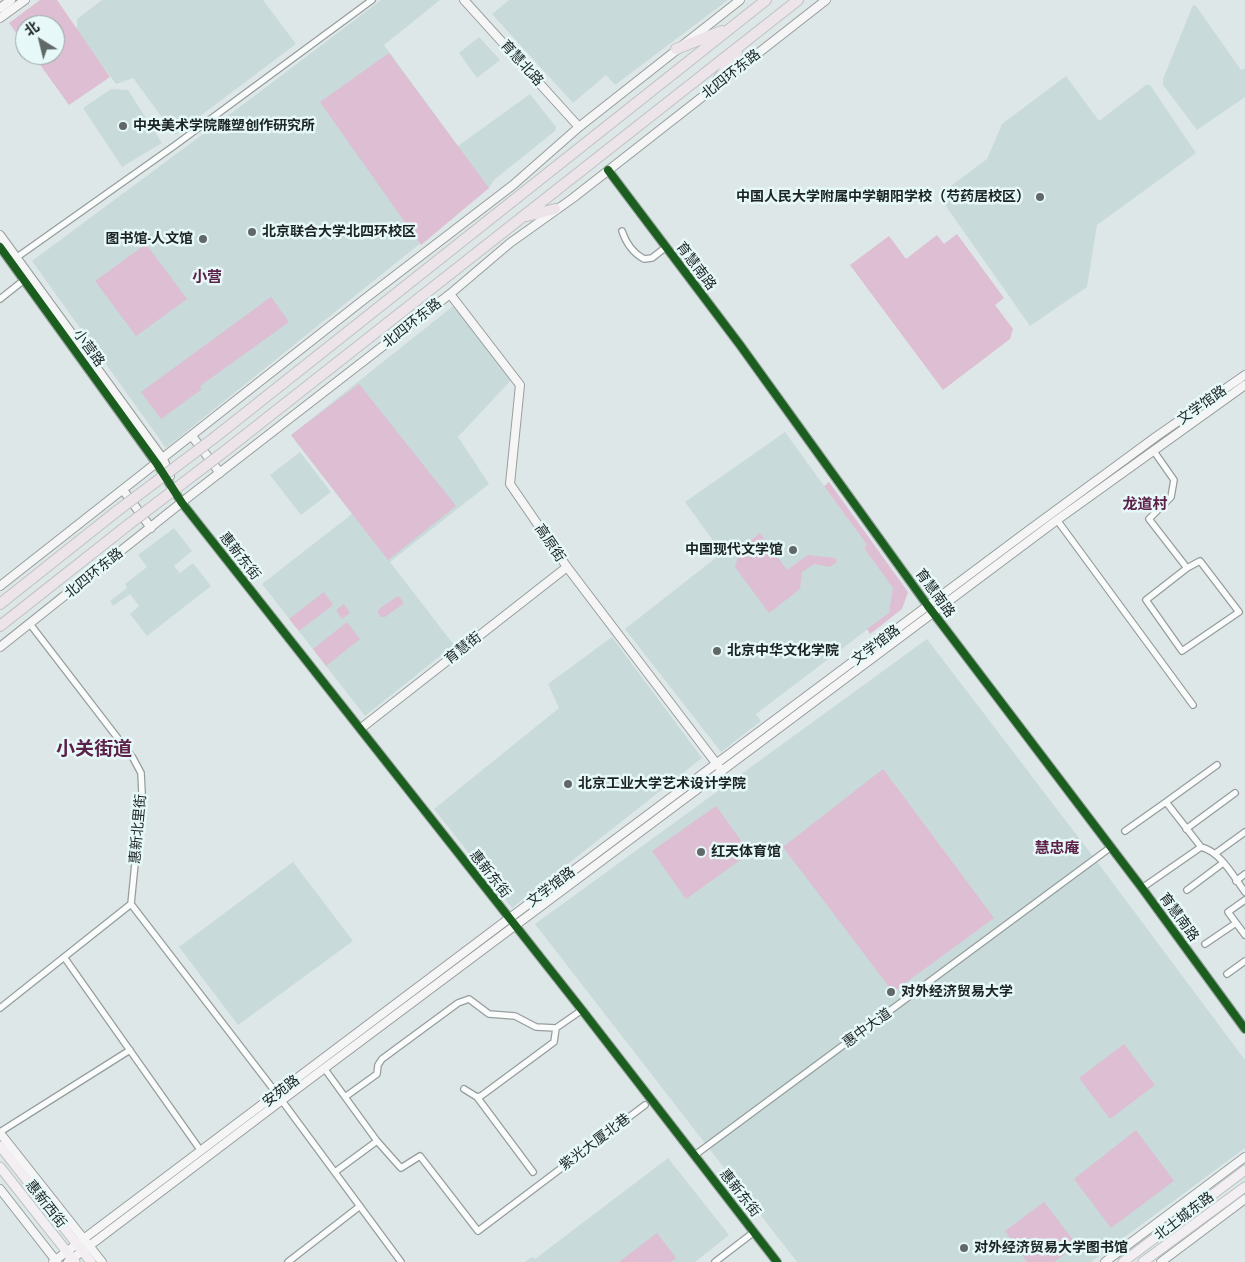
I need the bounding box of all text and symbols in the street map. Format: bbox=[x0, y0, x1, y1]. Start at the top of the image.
north arrow bbox=[15, 15, 65, 65]
text: 北 bbox=[21, 18, 42, 39]
street label: 育慧北路 bbox=[497, 37, 547, 89]
street label: 北四环东路 bbox=[698, 46, 764, 102]
place label: 中央美术学院雕塑创作研究所 bbox=[133, 118, 315, 134]
marker: 中央美术学院雕塑创作研究所 bbox=[117, 120, 129, 132]
place label: 中国人民大学附属中学朝阳学校（芍药居校区） bbox=[736, 189, 1030, 205]
marker: 中国人民大学附属中学朝阳学校（芍药居校区） bbox=[1034, 191, 1046, 203]
place label: 北京联合大学北四环校区 bbox=[262, 224, 416, 240]
marker: 北京联合大学北四环校区 bbox=[246, 226, 258, 238]
place label: 图书馆-人文馆 bbox=[106, 231, 193, 247]
marker: 图书馆-人文馆 bbox=[197, 233, 209, 245]
street label: 育慧南路 bbox=[672, 239, 720, 293]
district label: 小营 bbox=[192, 268, 222, 286]
street label: 北四环东路 bbox=[379, 295, 445, 351]
street label: 小营路 bbox=[70, 326, 108, 370]
street label: 文学馆路 bbox=[1174, 382, 1230, 428]
district label: 龙道村 bbox=[1123, 495, 1167, 513]
street label: 高原街 bbox=[531, 521, 569, 565]
street label: 惠新东街 bbox=[216, 529, 264, 583]
place label: 中国现代文学馆 bbox=[685, 542, 783, 558]
street label: 北四环东路 bbox=[62, 544, 126, 602]
marker: 中国现代文学馆 bbox=[787, 544, 799, 556]
street label: 育慧南路 bbox=[912, 565, 958, 621]
street label: 文学馆路 bbox=[849, 621, 903, 669]
street label: 育慧街 bbox=[441, 628, 485, 668]
place label: 北京中华文化学院 bbox=[727, 643, 839, 659]
marker: 北京中华文化学院 bbox=[711, 645, 723, 657]
district label: 小关街道 bbox=[56, 738, 132, 760]
place label: 北京工业大学艺术设计学院 bbox=[578, 776, 746, 792]
marker: 北京工业大学艺术设计学院 bbox=[562, 778, 574, 790]
street label: 惠新北里街 bbox=[127, 793, 149, 865]
district label: 慧忠庵 bbox=[1035, 839, 1079, 857]
place label: 红天体育馆 bbox=[711, 844, 781, 860]
marker: 红天体育馆 bbox=[695, 846, 707, 858]
street label: 惠新东街 bbox=[466, 847, 514, 901]
street label: 文学馆路 bbox=[524, 863, 578, 911]
street label: 育慧南路 bbox=[1156, 889, 1202, 945]
place label: 对外经济贸易大学 bbox=[901, 984, 1013, 1000]
marker: 对外经济贸易大学 bbox=[885, 986, 897, 998]
street label: 惠中大道 bbox=[839, 1005, 895, 1051]
street label: 安苑路 bbox=[259, 1072, 303, 1110]
street label: 紫光大厦北巷 bbox=[556, 1110, 634, 1174]
street label: 惠新东街 bbox=[716, 1166, 764, 1220]
street label: 惠新西街 bbox=[22, 1177, 70, 1231]
street label: 北土城东路 bbox=[1151, 1188, 1217, 1244]
place label: 对外经济贸易大学图书馆 bbox=[974, 1240, 1128, 1256]
marker: 对外经济贸易大学图书馆 bbox=[958, 1242, 970, 1254]

